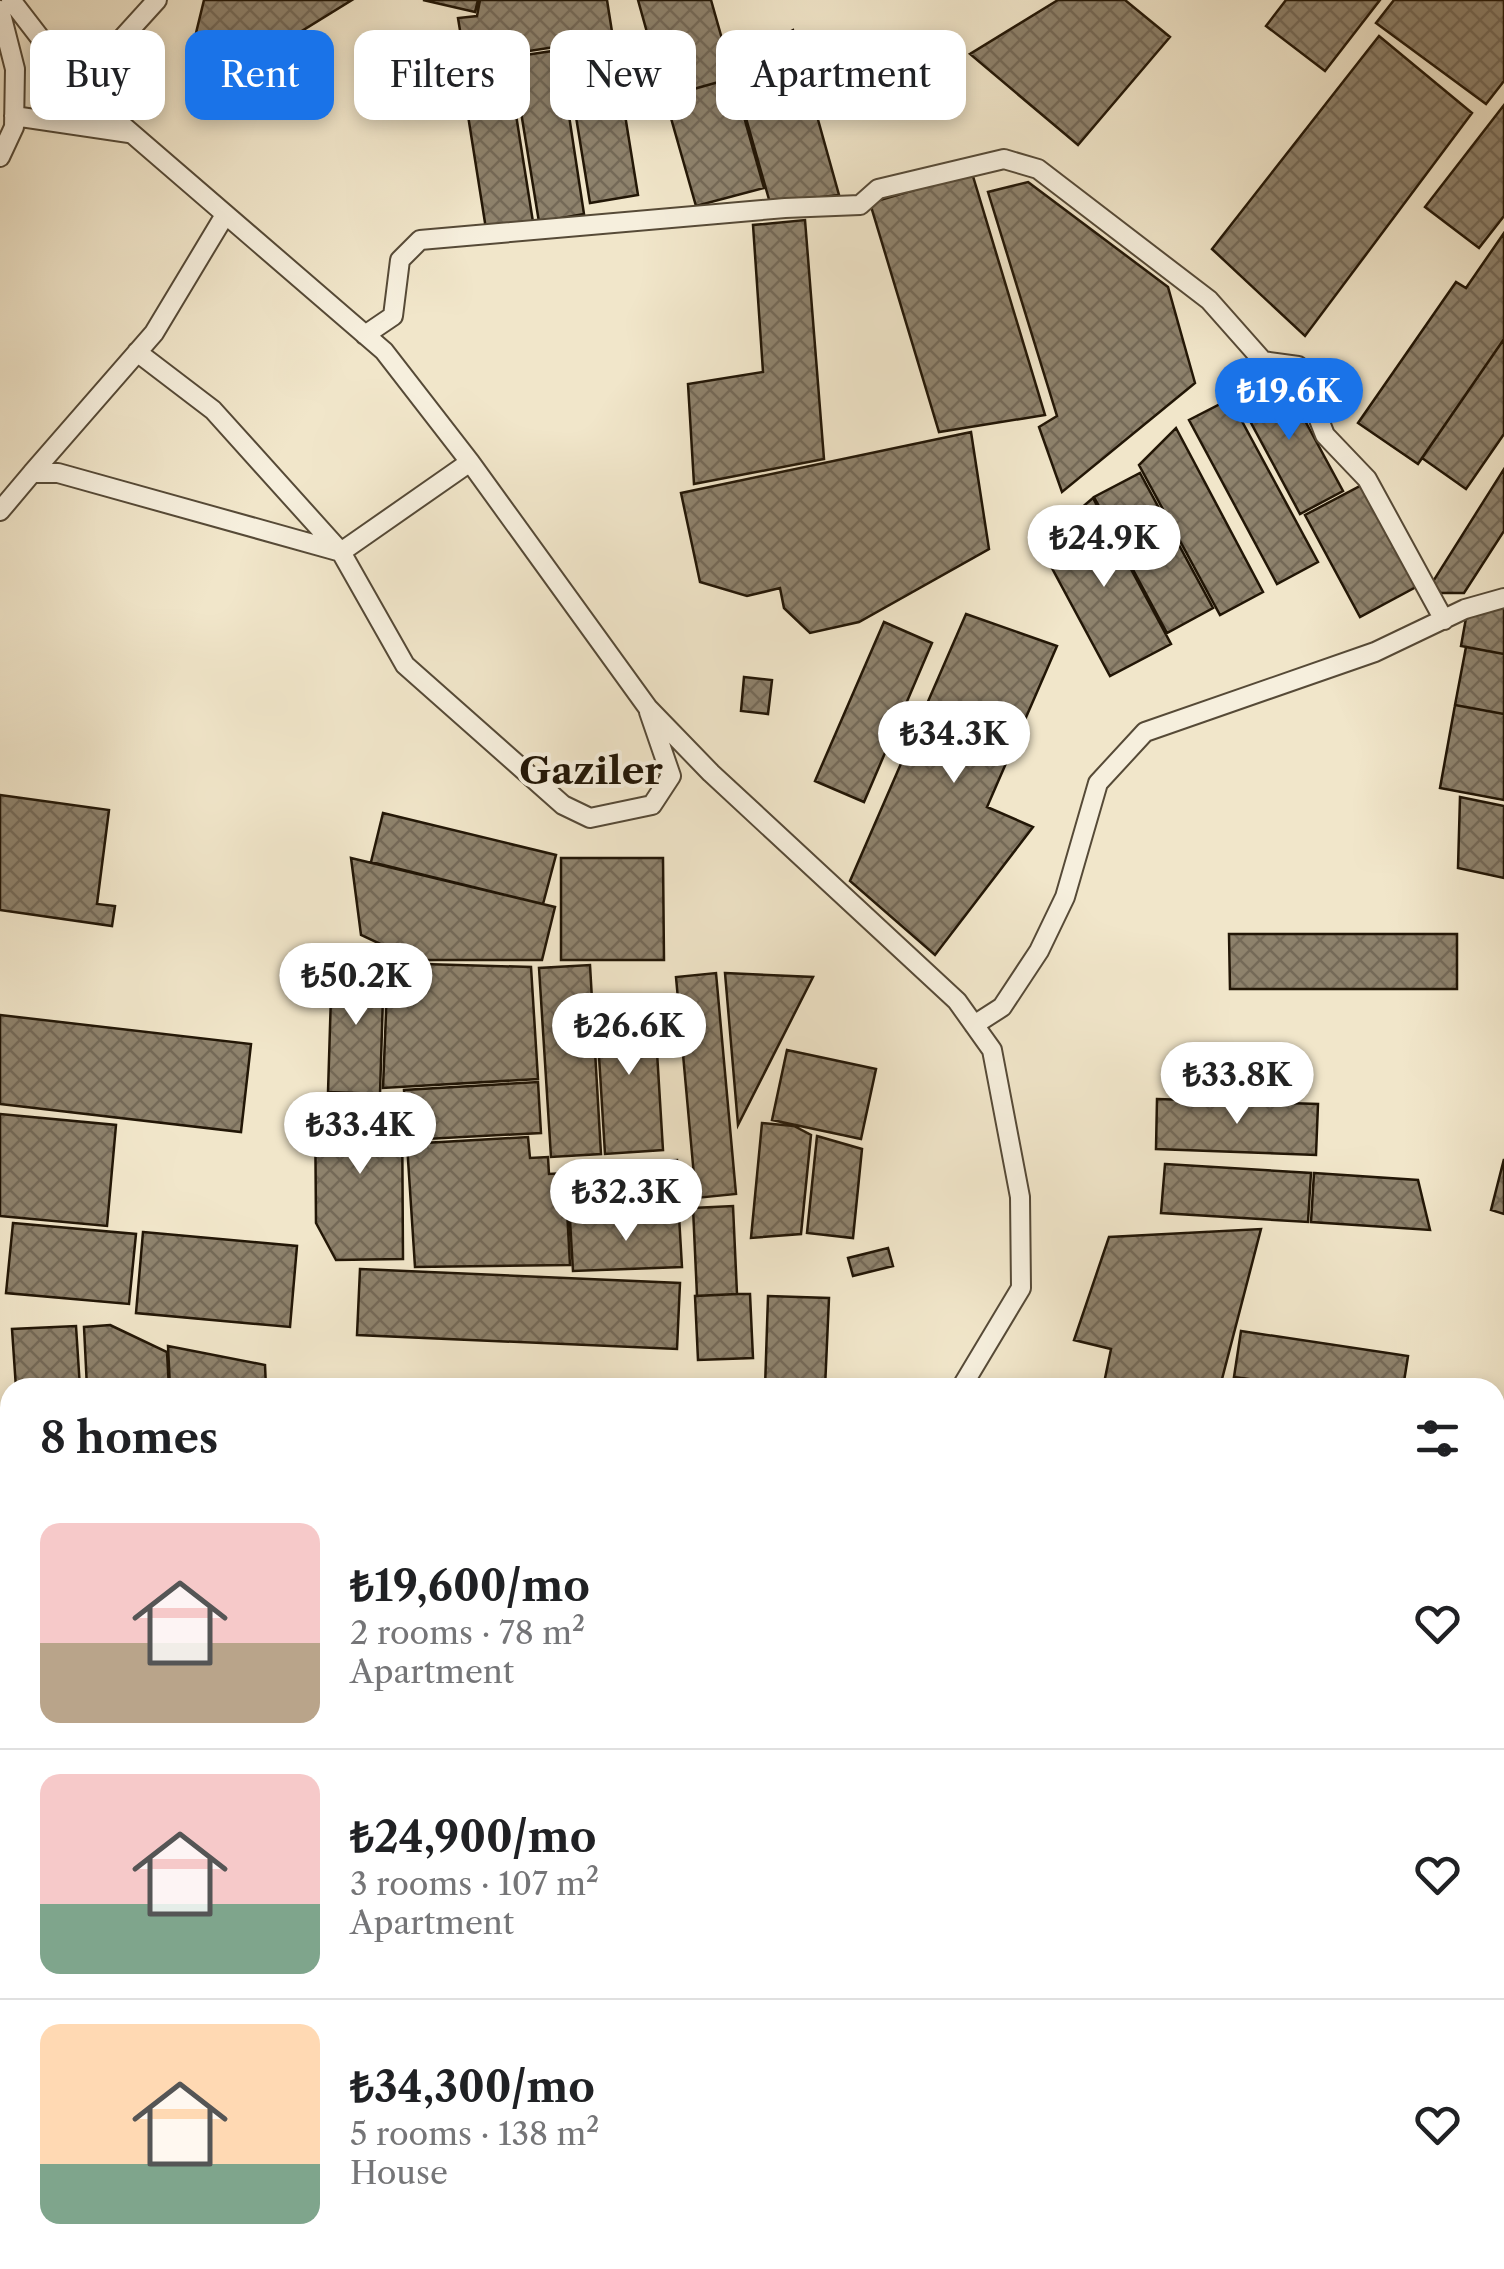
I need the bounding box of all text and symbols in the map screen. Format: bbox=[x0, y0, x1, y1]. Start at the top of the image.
chip: Buy bbox=[30, 30, 165, 120]
chip: Rent bbox=[185, 30, 334, 120]
chip: Filters bbox=[354, 30, 530, 120]
chip: New bbox=[550, 30, 696, 120]
chip: Apartment bbox=[716, 30, 966, 120]
pin: ₺19.6K bbox=[1208, 358, 1370, 443]
text: ₺19.6K bbox=[1237, 371, 1341, 410]
pin: ₺24.9K bbox=[1023, 505, 1185, 590]
text: ₺24.9K bbox=[1050, 518, 1158, 557]
pin: ₺34.3K bbox=[873, 701, 1035, 786]
text: ₺34.3K bbox=[900, 714, 1008, 753]
district label: Gaziler bbox=[519, 747, 663, 794]
pin: ₺50.2K bbox=[275, 943, 437, 1028]
text: ₺50.2K bbox=[301, 956, 411, 995]
pin: ₺26.6K bbox=[548, 993, 710, 1078]
text: ₺26.6K bbox=[574, 1006, 684, 1045]
pin: ₺33.8K bbox=[1156, 1042, 1318, 1127]
text: ₺33.8K bbox=[1183, 1055, 1291, 1094]
pin: ₺33.4K bbox=[279, 1092, 441, 1177]
text: ₺33.4K bbox=[306, 1105, 414, 1144]
pin: ₺32.3K bbox=[545, 1159, 707, 1244]
text: ₺32.3K bbox=[572, 1172, 680, 1211]
icon: filters bbox=[1410, 1411, 1465, 1466]
text: 8 homes bbox=[40, 1412, 218, 1464]
text: ₺19,600/mo bbox=[350, 1560, 590, 1612]
icon: home bbox=[120, 1563, 240, 1683]
icon: heart bbox=[1410, 1596, 1465, 1651]
text: 2 rooms · 78 m² bbox=[350, 1613, 585, 1652]
text: Apartment bbox=[350, 1652, 514, 1691]
text: ₺24,900/mo bbox=[350, 1811, 596, 1863]
icon: home bbox=[120, 1814, 240, 1934]
icon: heart bbox=[1410, 1847, 1465, 1902]
text: 3 rooms · 107 m² bbox=[350, 1864, 599, 1903]
text: Apartment bbox=[350, 1903, 514, 1942]
text: ₺34,300/mo bbox=[350, 2061, 595, 2113]
icon: home bbox=[120, 2064, 240, 2184]
icon: heart bbox=[1410, 2097, 1465, 2152]
text: 5 rooms · 138 m² bbox=[350, 2114, 599, 2153]
text: House bbox=[350, 2153, 448, 2192]

